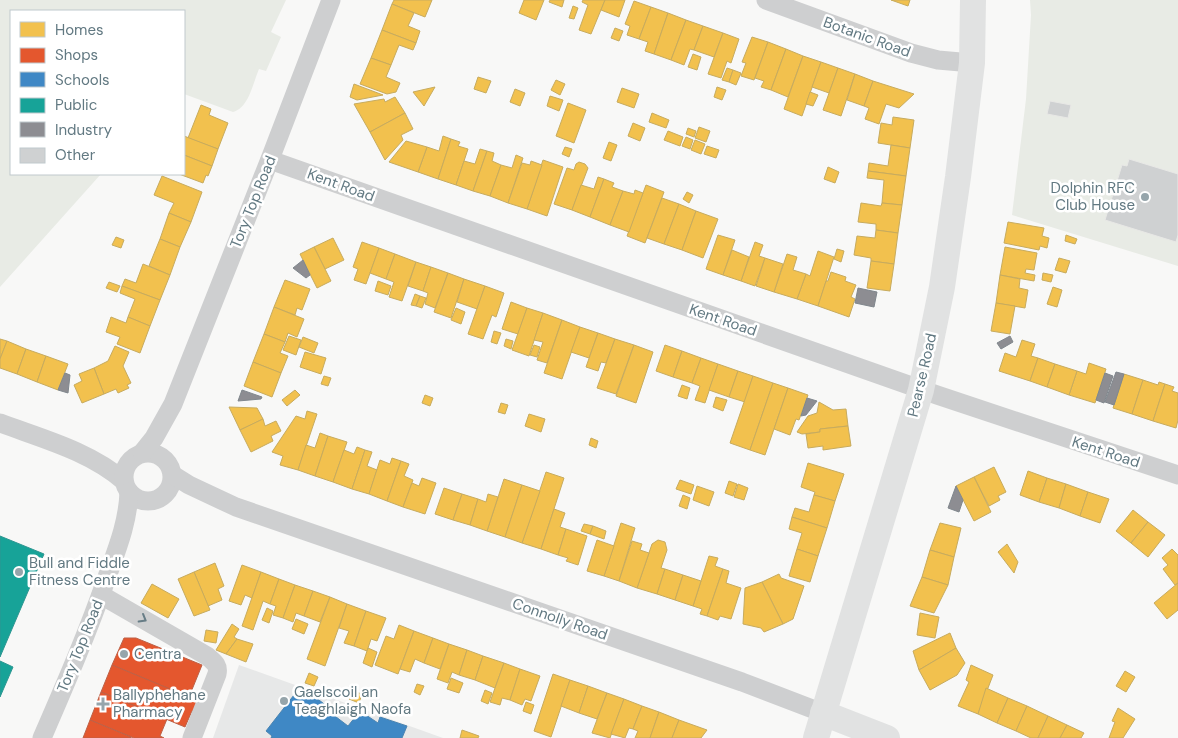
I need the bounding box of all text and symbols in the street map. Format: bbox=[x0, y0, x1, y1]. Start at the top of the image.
legend bbox=[10, 10, 185, 175]
street label: Botanic Road bbox=[821, 12, 913, 62]
text: Homes bbox=[55, 20, 104, 40]
text: Shops bbox=[55, 45, 98, 65]
text: Schools bbox=[55, 70, 110, 90]
text: Public bbox=[55, 95, 97, 115]
text: Industry bbox=[55, 120, 113, 140]
text: Other bbox=[55, 145, 96, 165]
street label: Tory Top Road bbox=[225, 153, 281, 251]
street label: Kent Road bbox=[305, 164, 377, 206]
place label: Dolphin RFC Club House bbox=[1051, 178, 1135, 215]
marker: Dolphin RFC Club House bbox=[1139, 191, 1151, 203]
street label: Kent Road bbox=[687, 299, 759, 341]
street label: Pearse Road bbox=[903, 331, 941, 419]
street label: Kent Road bbox=[1070, 432, 1142, 472]
place label: Bull and Fiddle Fitness Centre bbox=[29, 553, 130, 590]
marker: Bull and Fiddle Fitness Centre bbox=[13, 566, 25, 578]
street label: Connolly Road bbox=[510, 593, 610, 645]
street label: Tory Top Road bbox=[52, 597, 108, 695]
one-way arrow bbox=[138, 613, 147, 623]
place label: Centra bbox=[134, 644, 181, 664]
marker: Centra bbox=[118, 648, 130, 660]
place label: Gaelscoil an Teaghlaigh Naofa bbox=[294, 682, 411, 719]
place label: Ballyphehane Pharmacy bbox=[113, 685, 206, 722]
marker: Gaelscoil an Teaghlaigh Naofa bbox=[278, 695, 290, 707]
marker: Ballyphehane Pharmacy bbox=[97, 698, 109, 710]

